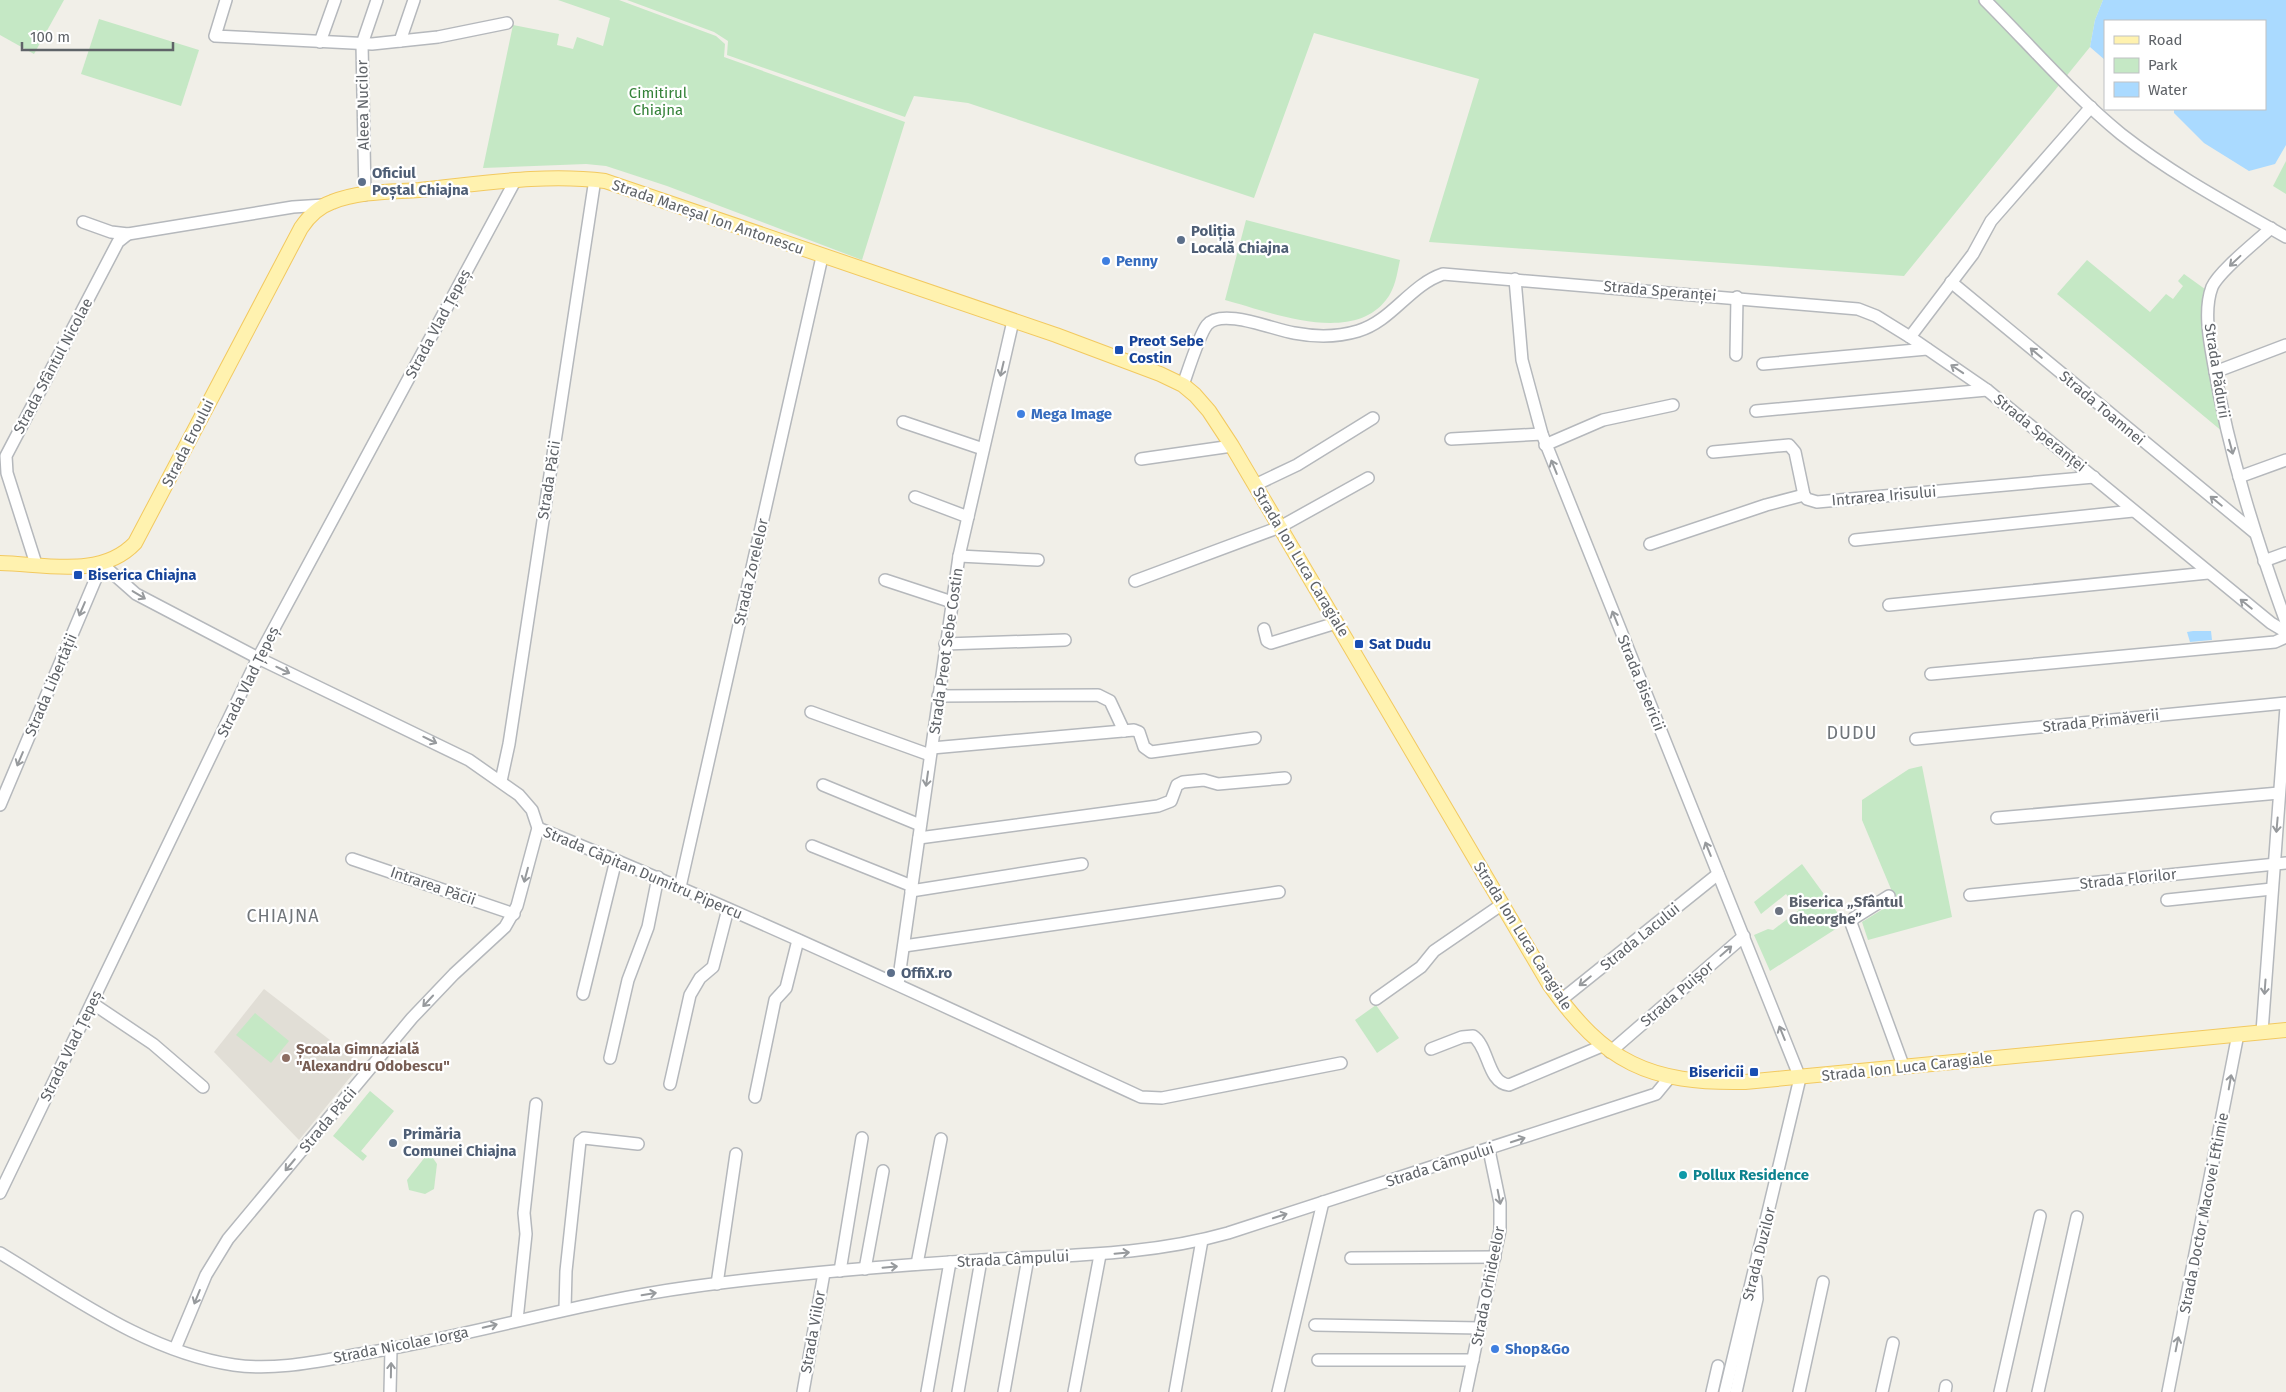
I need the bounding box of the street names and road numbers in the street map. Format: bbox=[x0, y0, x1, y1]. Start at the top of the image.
street label: Aleea Nucilor bbox=[353, 59, 373, 150]
street label: Strada Mareșal Ion Antonescu bbox=[609, 176, 806, 259]
street label: Strada Vlad Țepeș bbox=[402, 266, 475, 382]
street label: Strada Speranței bbox=[1603, 277, 1717, 306]
street label: Strada Sfântul Nicolae bbox=[10, 295, 96, 437]
street label: Strada Pădurii bbox=[2201, 322, 2233, 420]
street label: Strada Toamnei bbox=[2056, 367, 2148, 449]
street label: Strada Speranței bbox=[1990, 390, 2090, 476]
street label: Strada Eroului bbox=[158, 396, 218, 490]
street label: Strada Păcii bbox=[534, 439, 564, 521]
street label: Intrarea Irisului bbox=[1831, 482, 1937, 510]
street label: Strada Ion Luca Caragiale bbox=[1249, 484, 1353, 640]
street label: Strada Zorelelor bbox=[730, 517, 772, 627]
street label: Strada Preot Sebe Costin bbox=[925, 567, 967, 735]
street label: Strada Vlad Țepeș bbox=[213, 624, 284, 741]
street label: Strada Libertății bbox=[21, 631, 82, 740]
street label: Strada Bisericii bbox=[1613, 632, 1669, 734]
street label: Strada Primăverii bbox=[2042, 706, 2160, 736]
street label: Strada Căpitan Dumitru Pipercu bbox=[541, 823, 745, 923]
street label: Strada Ion Luca Caragiale bbox=[1470, 859, 1576, 1013]
street label: Intrarea Păcii bbox=[388, 863, 478, 909]
street label: Strada Florilor bbox=[2079, 865, 2178, 893]
street label: Strada Lacului bbox=[1597, 900, 1683, 974]
street label: Strada Puișor bbox=[1637, 957, 1718, 1031]
street label: Strada Vlad Țepeș bbox=[36, 988, 107, 1105]
street label: Strada Ion Luca Caragiale bbox=[1821, 1049, 1993, 1085]
street label: Strada Păcii bbox=[295, 1084, 361, 1156]
street label: Strada Doctor Macovei Eftimie bbox=[2176, 1111, 2232, 1315]
street label: Strada Câmpului bbox=[1384, 1139, 1496, 1191]
street label: Strada Duzilor bbox=[1739, 1205, 1779, 1303]
street label: Strada Orhideelor bbox=[1468, 1224, 1508, 1347]
street label: Strada Câmpului bbox=[956, 1247, 1070, 1271]
street label: Strada Viilor bbox=[797, 1289, 829, 1375]
street label: Strada Nicolae Iorga bbox=[332, 1323, 470, 1367]

